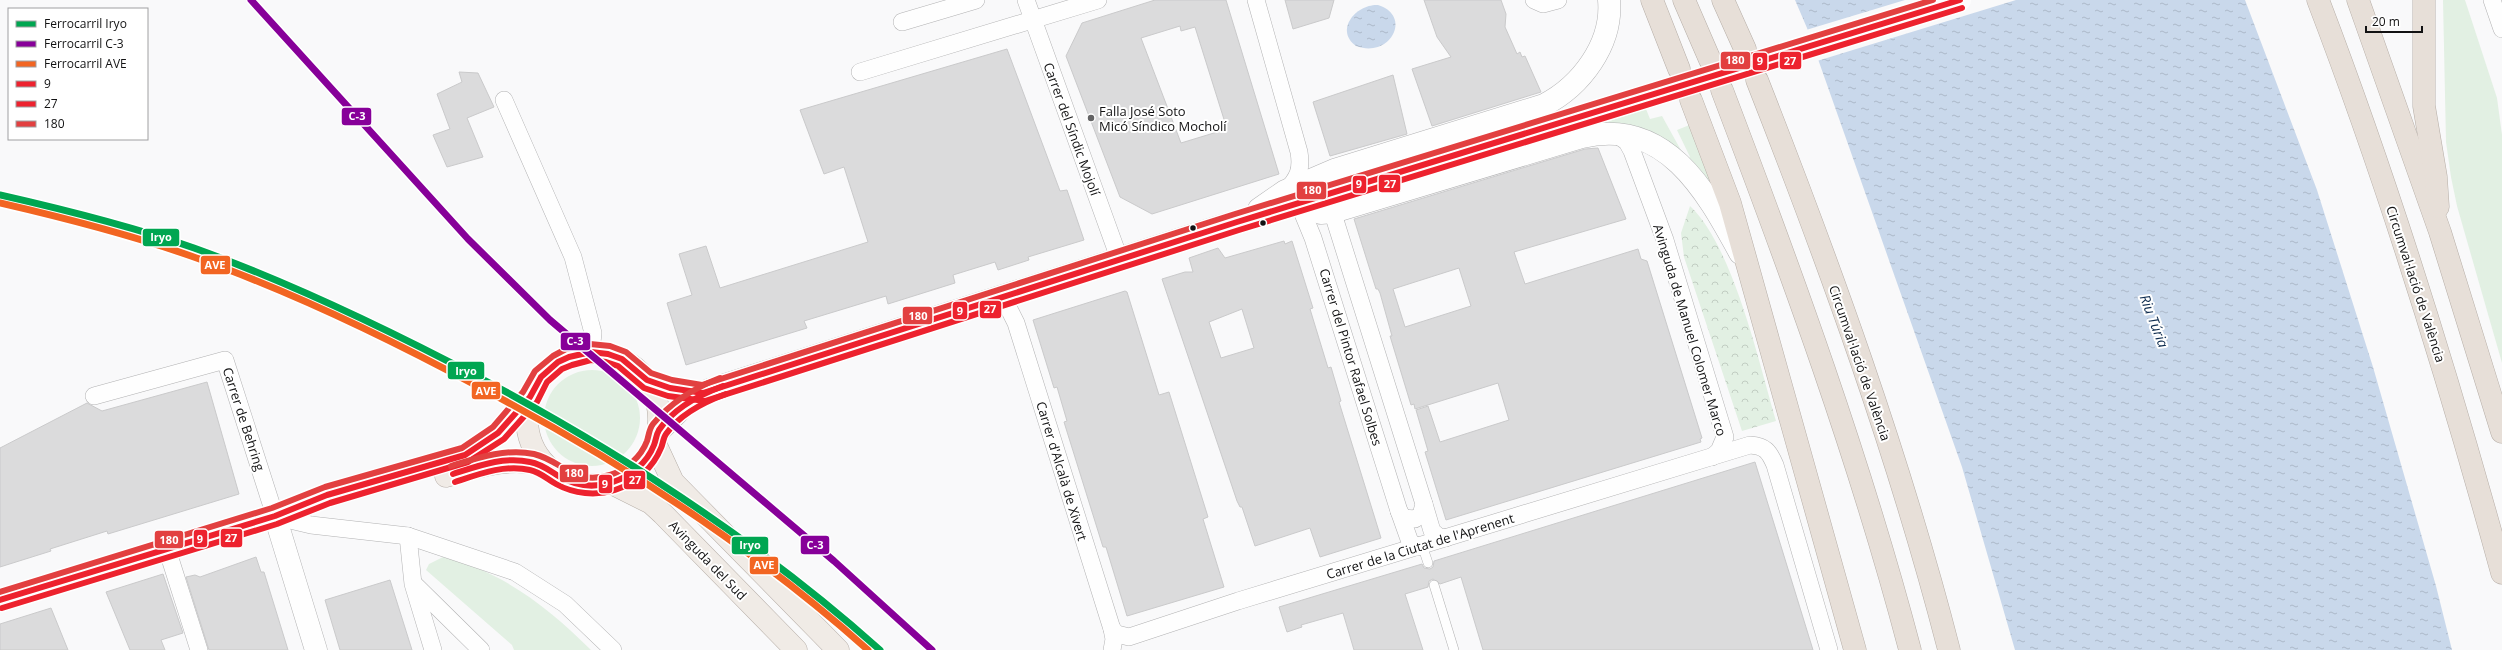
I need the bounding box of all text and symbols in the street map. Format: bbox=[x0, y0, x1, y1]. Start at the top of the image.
legend bbox=[8, 8, 148, 140]
scale bar bbox=[2366, 8, 2422, 34]
text: 20 m bbox=[2372, 13, 2400, 30]
text: Ferrocarril Iryo bbox=[44, 15, 127, 32]
text: Ferrocarril C-3 bbox=[44, 35, 124, 52]
line badge: 180 bbox=[1720, 51, 1751, 70]
line badge: 27 bbox=[1779, 51, 1802, 70]
text: 180 bbox=[1726, 52, 1744, 67]
line badge: 9 bbox=[1752, 52, 1768, 71]
text: 9 bbox=[1757, 53, 1763, 68]
text: 27 bbox=[1784, 53, 1796, 68]
text: Ferrocarril AVE bbox=[44, 55, 127, 72]
street label: Carrer del Síndic Mojolí bbox=[1040, 60, 1105, 199]
text: 9 bbox=[44, 75, 51, 92]
text: 27 bbox=[44, 95, 58, 112]
place label: Falla José Soto Micó Síndico Mocholí bbox=[1099, 102, 1227, 135]
line badge: C-3 bbox=[341, 107, 372, 126]
text: C-3 bbox=[349, 108, 365, 123]
marker: Falla José Soto Micó Síndico Mocholí bbox=[1086, 113, 1096, 123]
text: 180 bbox=[44, 115, 65, 132]
line badge: 27 bbox=[1378, 174, 1401, 193]
line badge: 9 bbox=[1352, 175, 1367, 194]
text: 9 bbox=[1356, 176, 1362, 191]
text: 27 bbox=[1384, 176, 1396, 191]
line badge: 180 bbox=[1296, 181, 1327, 200]
text: 180 bbox=[1303, 182, 1321, 197]
street label: Circumval·lació de València bbox=[2382, 203, 2450, 365]
unlabelled marker bbox=[1258, 218, 1268, 228]
street label: Avinguda de Manuel Colomer Marco bbox=[1649, 222, 1731, 438]
unlabelled marker bbox=[1188, 223, 1198, 233]
line badge: Iryo bbox=[142, 228, 180, 247]
text: Iryo bbox=[150, 229, 172, 244]
line badge: AVE bbox=[200, 255, 231, 275]
text: AVE bbox=[205, 257, 225, 272]
street label: Carrer del Pintor Rafael Solbes bbox=[1315, 266, 1387, 448]
street label: Circumval·lació de València bbox=[1825, 283, 1895, 443]
water label: Riu Túria bbox=[2136, 292, 2173, 350]
line badge: 27 bbox=[979, 300, 1002, 319]
line badge: 9 bbox=[952, 301, 968, 320]
text: 27 bbox=[984, 301, 996, 316]
text: 9 bbox=[957, 303, 963, 318]
line badge: 180 bbox=[902, 306, 933, 325]
text: 180 bbox=[909, 308, 927, 323]
line badge: C-3 bbox=[560, 332, 591, 351]
text: C-3 bbox=[567, 333, 583, 348]
line badge: Iryo bbox=[447, 361, 485, 380]
text: Iryo bbox=[455, 363, 477, 378]
street label: Carrer de Behring bbox=[219, 365, 269, 473]
line badge: AVE bbox=[471, 381, 501, 400]
text: AVE bbox=[476, 383, 496, 398]
street label: Carrer d'Alcalà de Xivert bbox=[1032, 399, 1092, 543]
line badge: 180 bbox=[559, 464, 589, 483]
text: 180 bbox=[565, 465, 583, 480]
line badge: 27 bbox=[623, 470, 646, 490]
text: 27 bbox=[629, 472, 641, 487]
line badge: 9 bbox=[598, 474, 613, 494]
text: 9 bbox=[602, 476, 608, 491]
street label: Carrer de la Ciutat de l'Aprenent bbox=[1324, 509, 1516, 583]
street label: Avinguda del Sud bbox=[665, 516, 751, 604]
line badge: 27 bbox=[220, 528, 243, 548]
line badge: 9 bbox=[193, 529, 208, 548]
line badge: 180 bbox=[154, 530, 184, 549]
text: 27 bbox=[225, 530, 237, 545]
text: 9 bbox=[197, 531, 203, 546]
text: 180 bbox=[160, 532, 178, 547]
line badge: C-3 bbox=[800, 535, 830, 555]
line badge: Iryo bbox=[731, 536, 769, 555]
text: Iryo bbox=[739, 537, 761, 552]
text: C-3 bbox=[807, 537, 823, 552]
line badge: AVE bbox=[749, 556, 779, 575]
text: AVE bbox=[754, 557, 774, 572]

